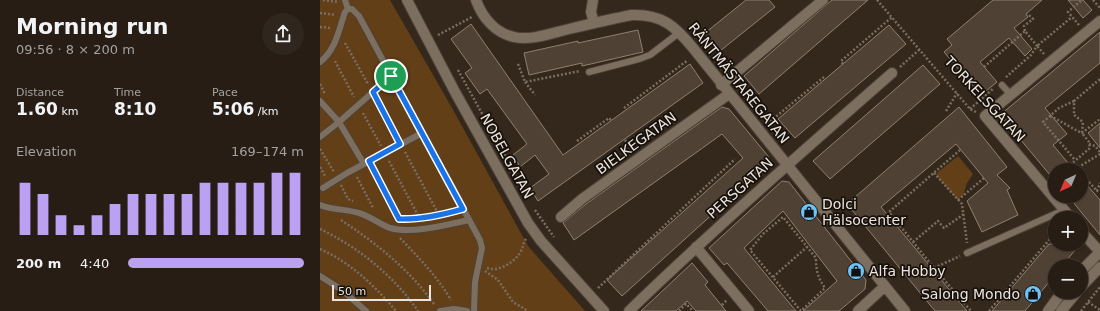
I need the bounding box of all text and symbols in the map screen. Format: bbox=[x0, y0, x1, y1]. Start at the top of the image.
button: share bbox=[262, 13, 304, 55]
text: Morning run bbox=[16, 14, 168, 39]
street label: RÄNTMÄSTAREGATAN bbox=[685, 19, 793, 147]
text: 09:56 · 8 × 200 m bbox=[16, 42, 135, 57]
street label: TORKELSGATAN bbox=[941, 52, 1029, 145]
pin bbox=[374, 59, 408, 93]
icon: arrive bbox=[380, 65, 402, 87]
text: Distance bbox=[16, 86, 64, 99]
text: Time bbox=[114, 86, 141, 99]
text: Pace bbox=[212, 86, 238, 99]
text: 1.60 bbox=[16, 99, 58, 119]
text: 8:10 bbox=[114, 99, 156, 119]
text: 5:06 bbox=[212, 99, 254, 119]
text: km bbox=[58, 105, 79, 118]
text: /km bbox=[254, 105, 279, 118]
street label: BIELKEGATAN bbox=[593, 109, 679, 177]
street label: NOBELGATAN bbox=[477, 111, 537, 201]
text: Elevation bbox=[16, 144, 76, 159]
text: 169–174 m bbox=[231, 144, 304, 159]
street label: PERSGATAN bbox=[704, 154, 776, 222]
north arrow bbox=[1048, 163, 1088, 203]
map controls bbox=[1048, 163, 1088, 299]
place label: Dolci Hälsocenter bbox=[822, 196, 906, 228]
shop icon: Dolci Hälsocenter bbox=[799, 202, 819, 222]
button: + bbox=[1048, 211, 1088, 251]
text: 200 m bbox=[16, 256, 61, 271]
text: 4:40 bbox=[80, 256, 109, 271]
button: − bbox=[1048, 259, 1088, 299]
shop icon: Alfa Hobby bbox=[846, 261, 866, 281]
place label: Alfa Hobby bbox=[869, 263, 946, 279]
scale bar bbox=[332, 283, 431, 302]
shop icon: Salong Mondo bbox=[1023, 284, 1043, 304]
text: 50 m bbox=[338, 285, 366, 298]
place label: Salong Mondo bbox=[921, 286, 1020, 302]

